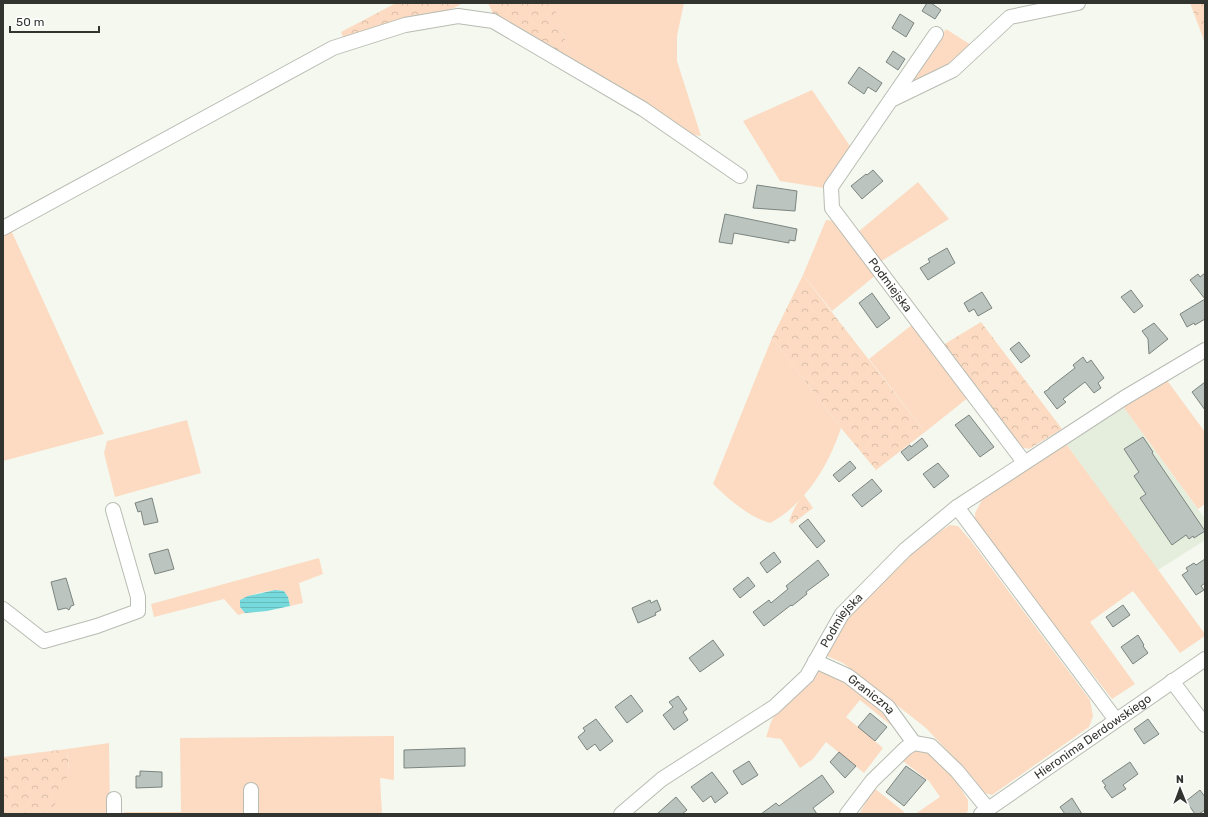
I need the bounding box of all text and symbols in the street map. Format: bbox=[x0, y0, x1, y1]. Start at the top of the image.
scale bar bbox=[10, 8, 99, 34]
text: 50 m bbox=[16, 15, 44, 29]
street label: Podmiejska bbox=[865, 255, 915, 315]
street label: Podmiejska bbox=[817, 590, 866, 650]
street label: Graniczna bbox=[845, 672, 898, 717]
street label: Hieronima Derdowskiego bbox=[1032, 691, 1154, 782]
north arrow bbox=[1160, 769, 1200, 809]
text: N bbox=[1176, 773, 1184, 786]

